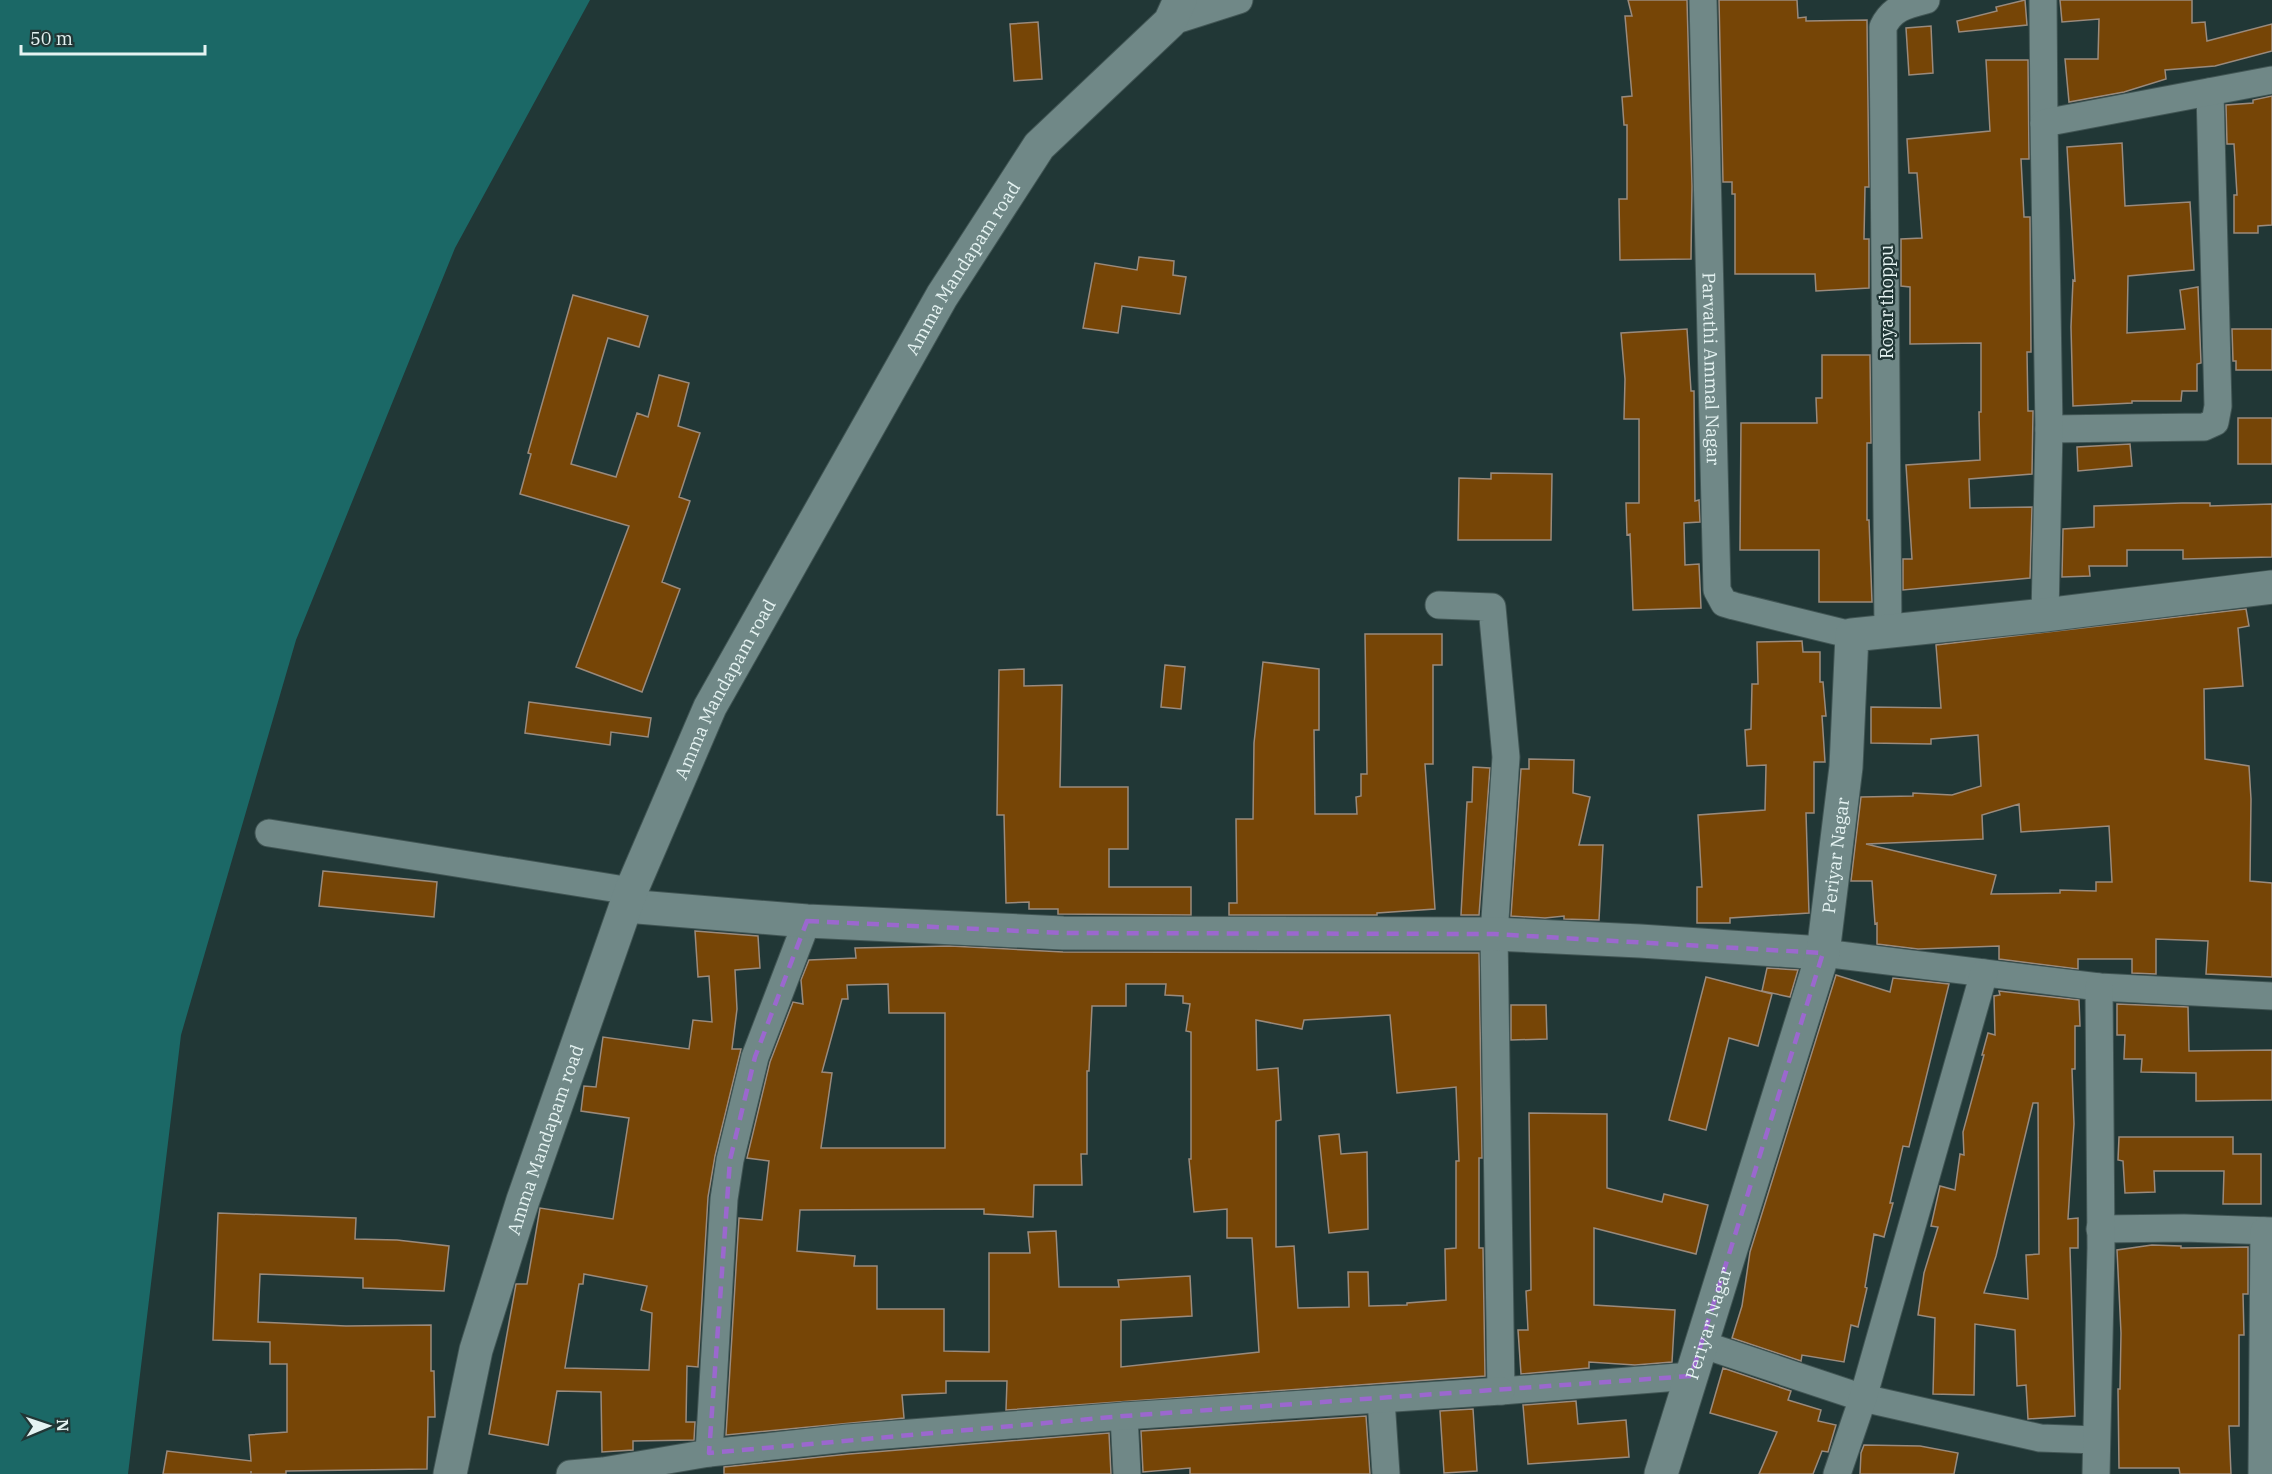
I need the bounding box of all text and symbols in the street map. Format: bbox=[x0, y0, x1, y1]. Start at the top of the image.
scale bar bbox=[21, 18, 206, 56]
text: 50 m bbox=[30, 27, 73, 50]
street label: Amma Mandapam road bbox=[900, 177, 1025, 359]
street label: Royar thoppu bbox=[1875, 245, 1898, 359]
street label: Parvathi Ammal Nagar bbox=[1698, 272, 1726, 466]
street label: Amma Mandapam road bbox=[669, 595, 780, 783]
street label: Periyar Nagar bbox=[1816, 796, 1854, 915]
street label: Amma Mandapam road bbox=[501, 1041, 588, 1238]
street label: Periyar Nagar bbox=[1680, 1264, 1736, 1382]
north arrow bbox=[18, 1396, 78, 1456]
text: N bbox=[53, 1419, 73, 1432]

